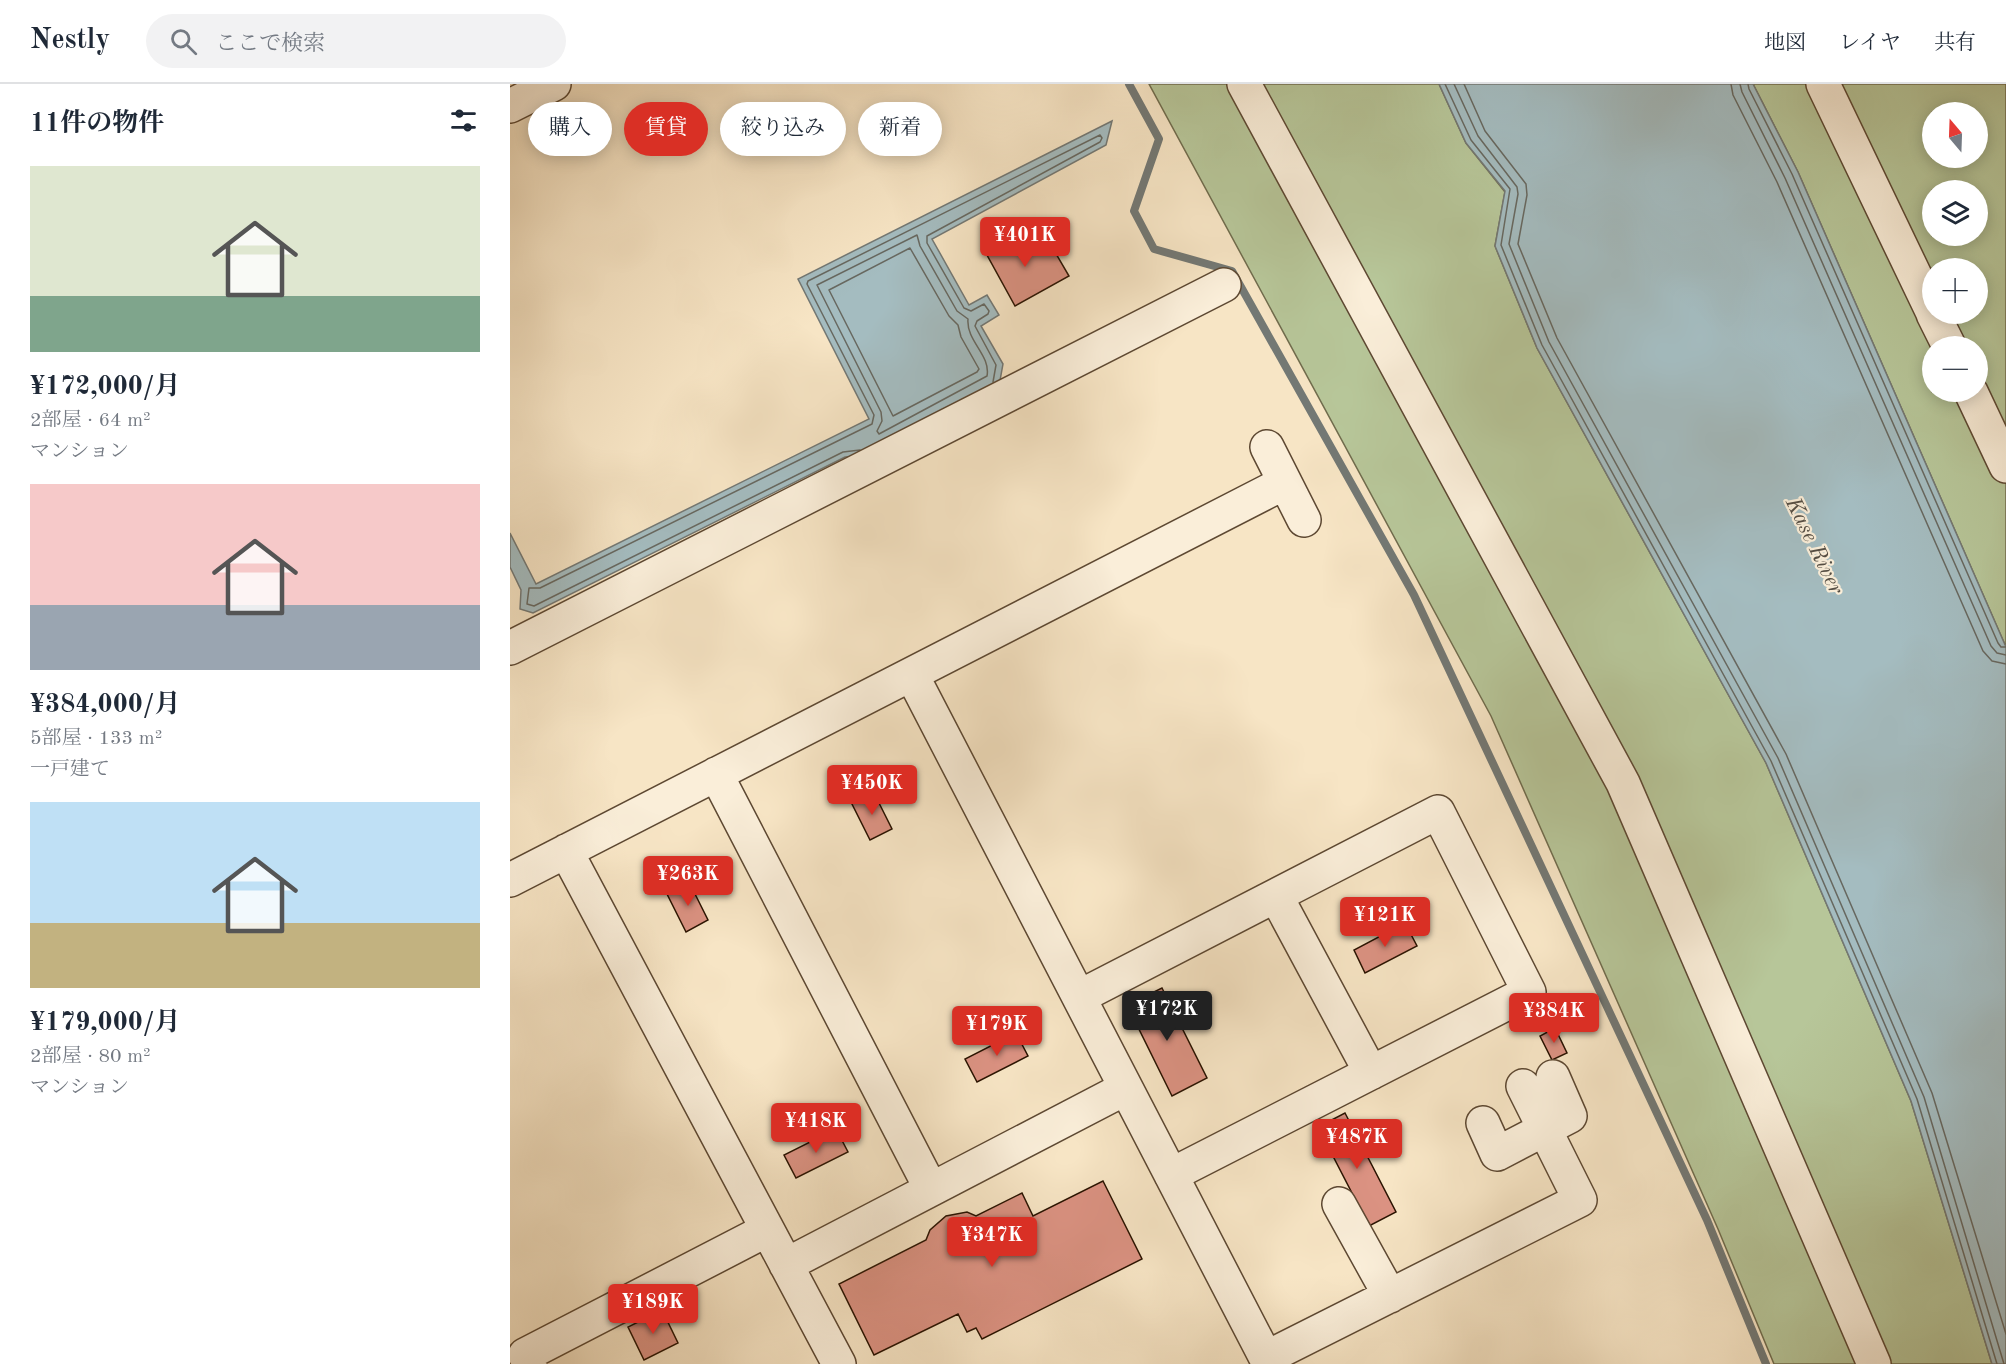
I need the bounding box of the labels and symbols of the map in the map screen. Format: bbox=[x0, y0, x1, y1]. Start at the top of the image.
north arrow bbox=[1922, 102, 1988, 168]
pin: ¥401K bbox=[983, 217, 1067, 268]
water label: Kase River bbox=[1781, 493, 1847, 598]
pin: ¥450K bbox=[830, 765, 914, 816]
pin: ¥263K bbox=[646, 856, 730, 907]
pin: ¥121K bbox=[1343, 897, 1427, 948]
pin: ¥172K bbox=[1125, 991, 1209, 1042]
pin: ¥384K bbox=[1512, 993, 1596, 1044]
pin: ¥179K bbox=[955, 1006, 1039, 1057]
pin: ¥418K bbox=[774, 1103, 858, 1154]
pin: ¥487K bbox=[1315, 1119, 1399, 1170]
pin: ¥347K bbox=[950, 1217, 1034, 1268]
pin: ¥189K bbox=[611, 1284, 695, 1335]

